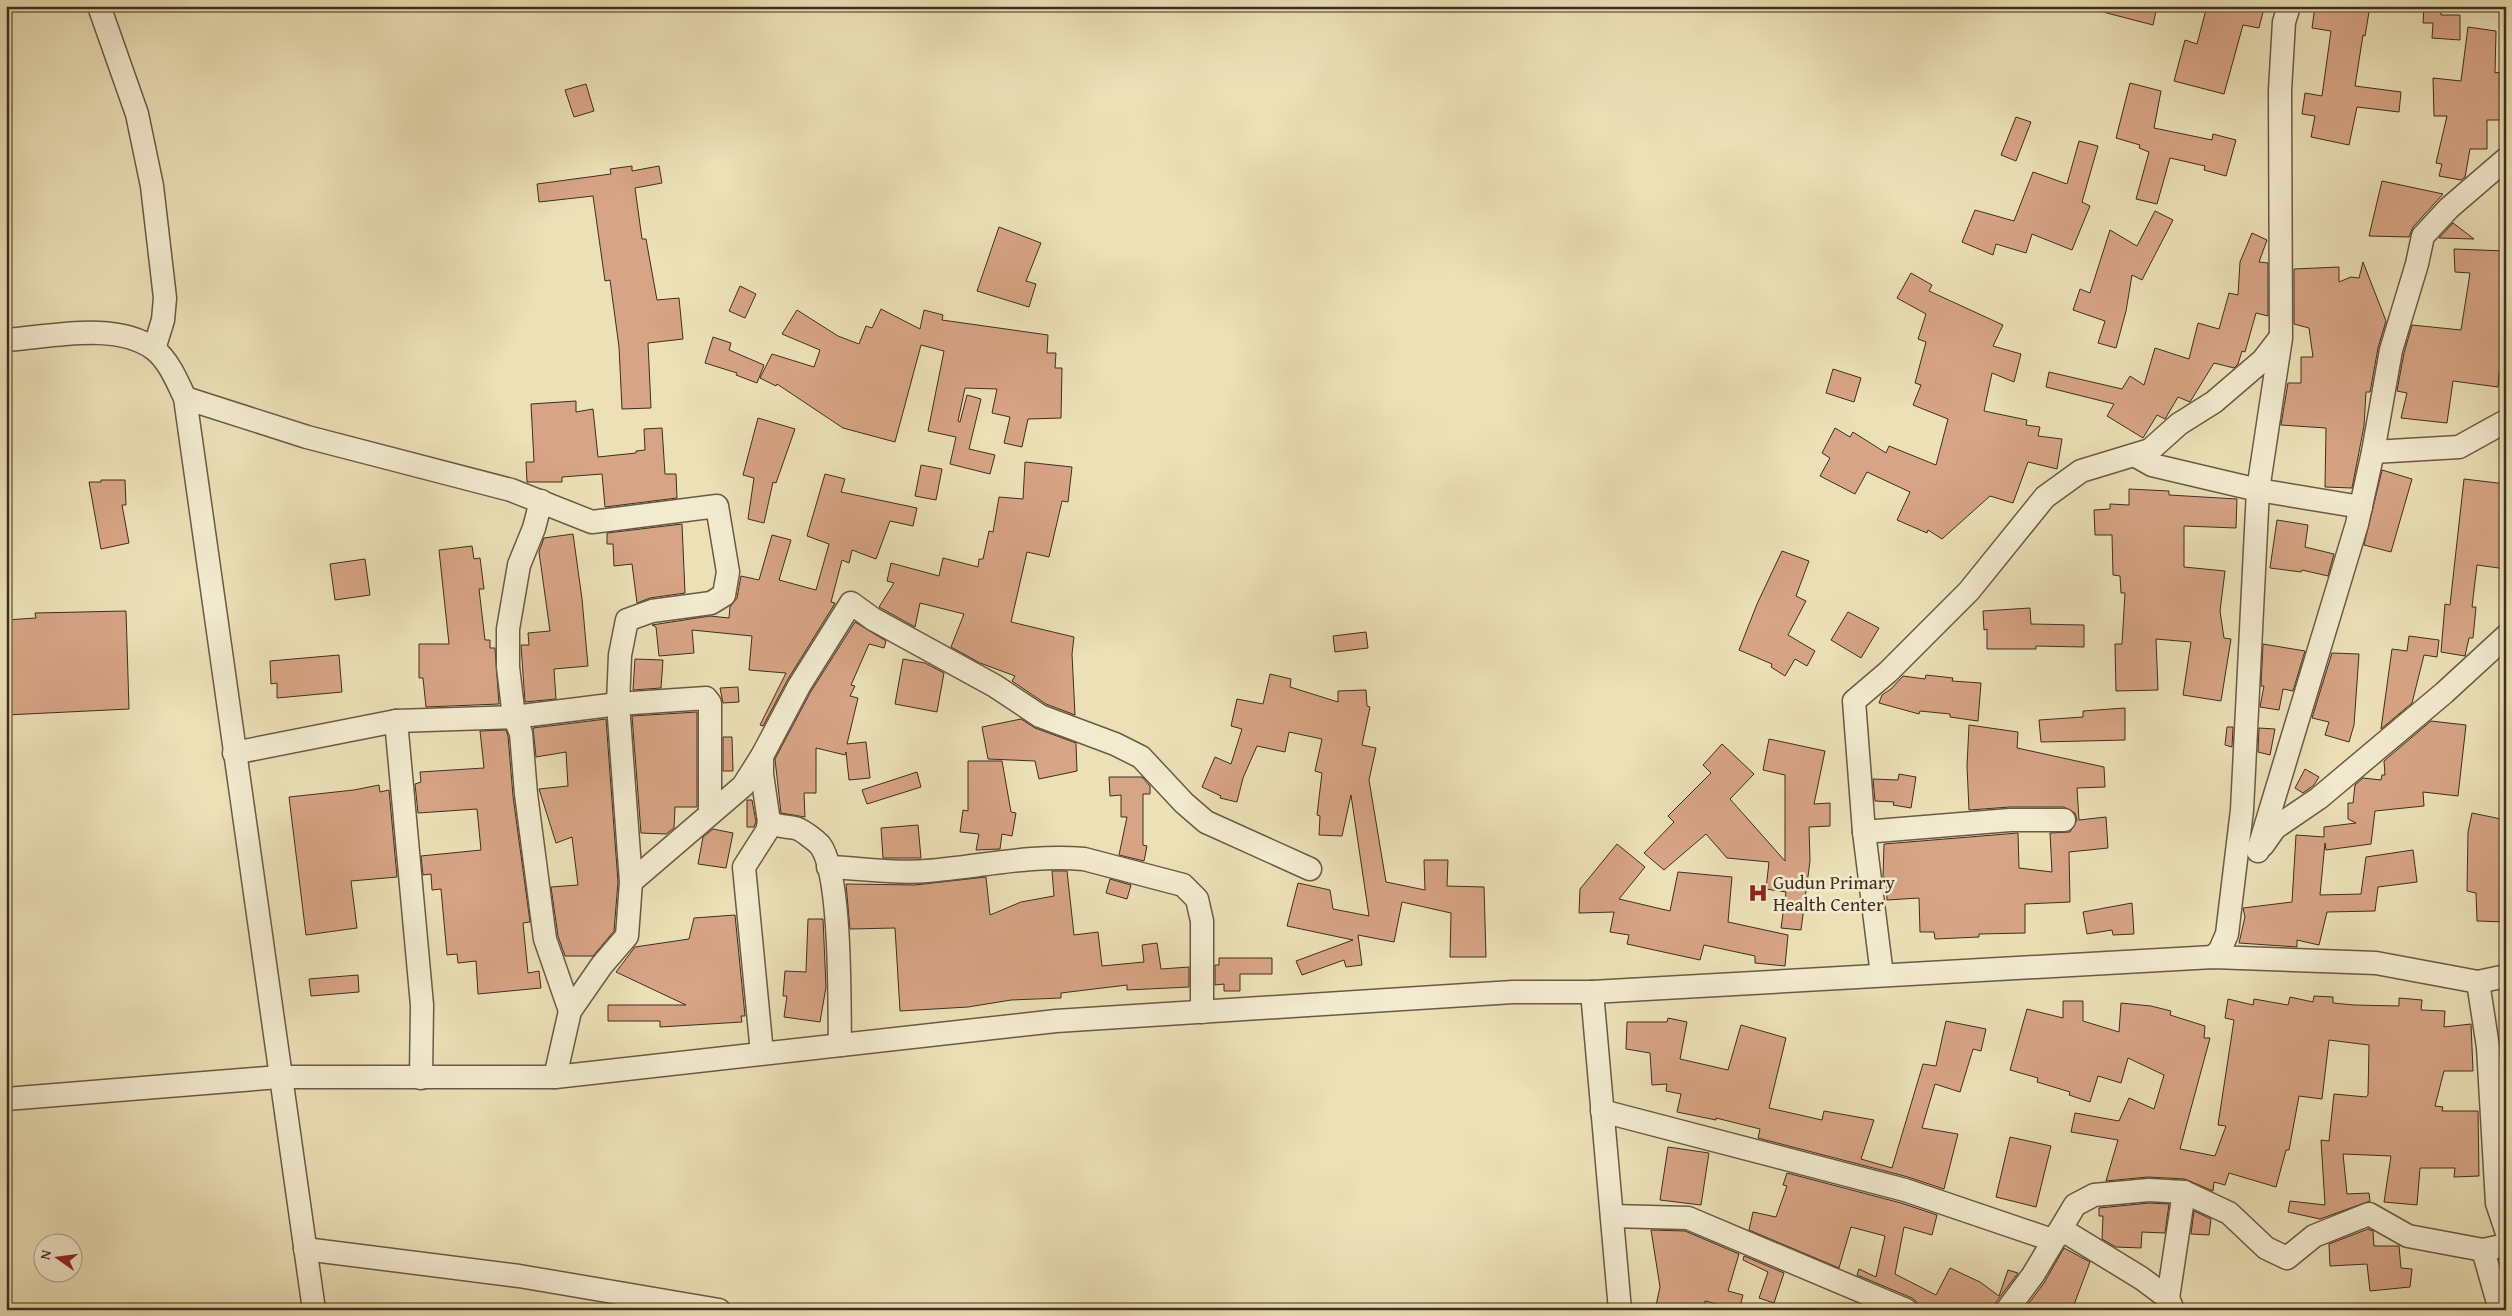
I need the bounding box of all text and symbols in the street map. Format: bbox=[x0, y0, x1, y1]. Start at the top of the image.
place label: Gudun Primary Health Center bbox=[1773, 868, 1895, 918]
hospital icon: Gudun Primary Health Center bbox=[1747, 882, 1769, 904]
north arrow bbox=[32, 1234, 82, 1284]
text: N bbox=[35, 1247, 56, 1262]

